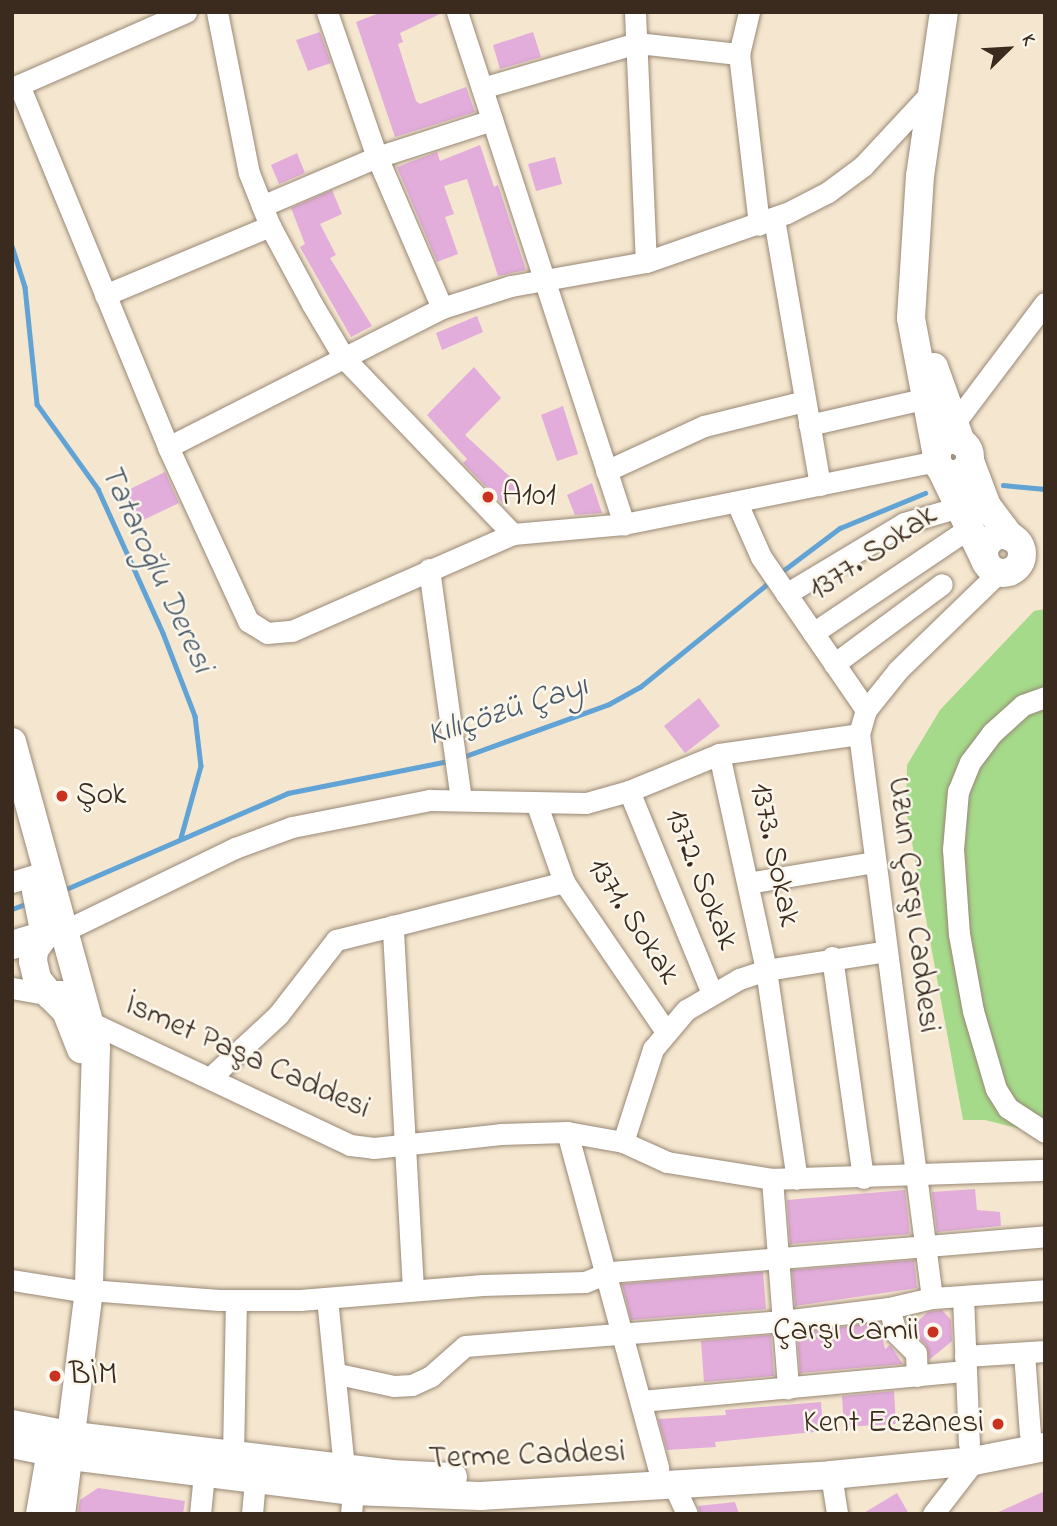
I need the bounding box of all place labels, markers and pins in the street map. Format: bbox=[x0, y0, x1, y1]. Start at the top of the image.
place label: A101 bbox=[502, 478, 556, 516]
marker: A101 bbox=[480, 489, 496, 505]
place label: Şok bbox=[76, 777, 126, 815]
marker: Şok bbox=[54, 788, 70, 804]
place label: Çarşı Camii bbox=[773, 1313, 919, 1351]
marker: Çarşı Camii bbox=[925, 1324, 941, 1340]
place label: BİM bbox=[69, 1357, 117, 1395]
marker: BİM bbox=[47, 1368, 63, 1384]
place label: Kent Eczanesi bbox=[803, 1405, 984, 1443]
marker: Kent Eczanesi bbox=[990, 1416, 1006, 1432]

